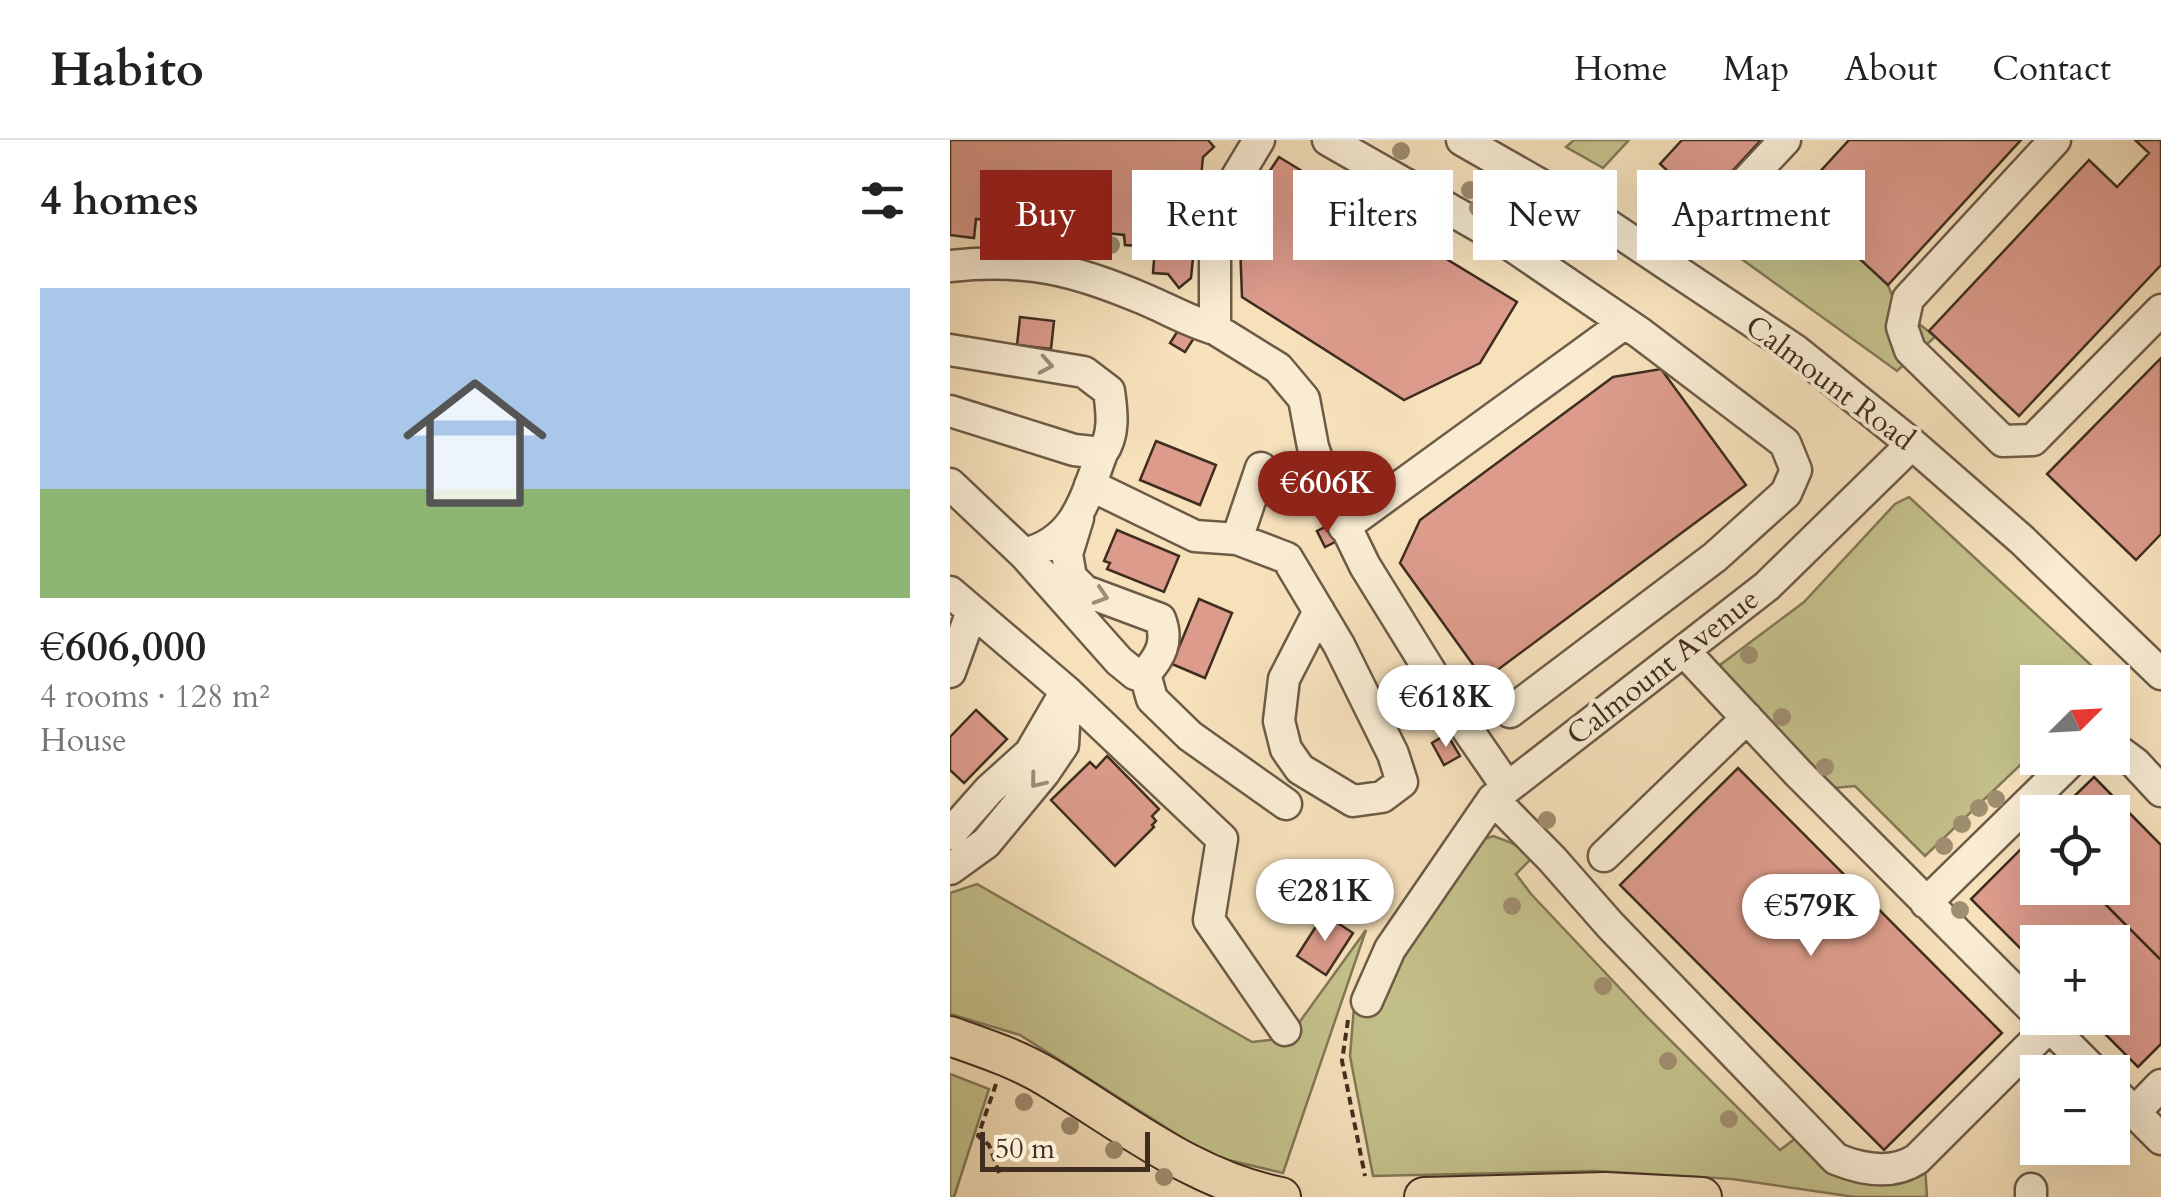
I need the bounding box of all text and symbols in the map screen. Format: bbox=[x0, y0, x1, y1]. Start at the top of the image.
text: Habito bbox=[50, 37, 204, 102]
text: Home bbox=[1574, 45, 1668, 93]
text: Map bbox=[1723, 45, 1789, 93]
text: About bbox=[1844, 45, 1937, 93]
text: Contact bbox=[1992, 45, 2111, 93]
chip: Buy bbox=[980, 170, 1112, 260]
chip: Rent bbox=[1132, 170, 1273, 260]
chip: Filters bbox=[1293, 170, 1453, 260]
chip: New bbox=[1473, 170, 1617, 260]
chip: Apartment bbox=[1637, 170, 1865, 260]
text: 4 homes bbox=[40, 172, 198, 229]
icon: filters bbox=[855, 173, 910, 228]
street label: Calmount Road bbox=[1737, 306, 1923, 460]
icon: home bbox=[385, 353, 565, 533]
one-way arrow bbox=[1038, 354, 1055, 375]
pin: €606K bbox=[1257, 451, 1397, 536]
text: €606K bbox=[1280, 461, 1374, 505]
street label: Calmount Avenue bbox=[1558, 579, 1768, 755]
one-way arrow bbox=[1092, 584, 1109, 604]
text: €606,000 bbox=[40, 618, 206, 675]
pin: €618K bbox=[1376, 665, 1516, 750]
north arrow bbox=[2020, 665, 2130, 775]
map controls bbox=[2020, 665, 2130, 1165]
text: 4 rooms · 128 m² bbox=[40, 675, 270, 719]
text: €618K bbox=[1399, 675, 1493, 719]
text: House bbox=[40, 719, 127, 763]
one-way arrow bbox=[1032, 769, 1049, 787]
button: locate bbox=[2020, 795, 2130, 905]
pin: €281K bbox=[1255, 859, 1395, 944]
text: €281K bbox=[1278, 869, 1372, 913]
pin: €579K bbox=[1741, 874, 1881, 959]
text: €579K bbox=[1764, 884, 1858, 928]
button: + bbox=[2020, 925, 2130, 1035]
button: − bbox=[2020, 1055, 2130, 1165]
scale bar bbox=[980, 1127, 1150, 1172]
text: 50 m bbox=[995, 1130, 1055, 1168]

